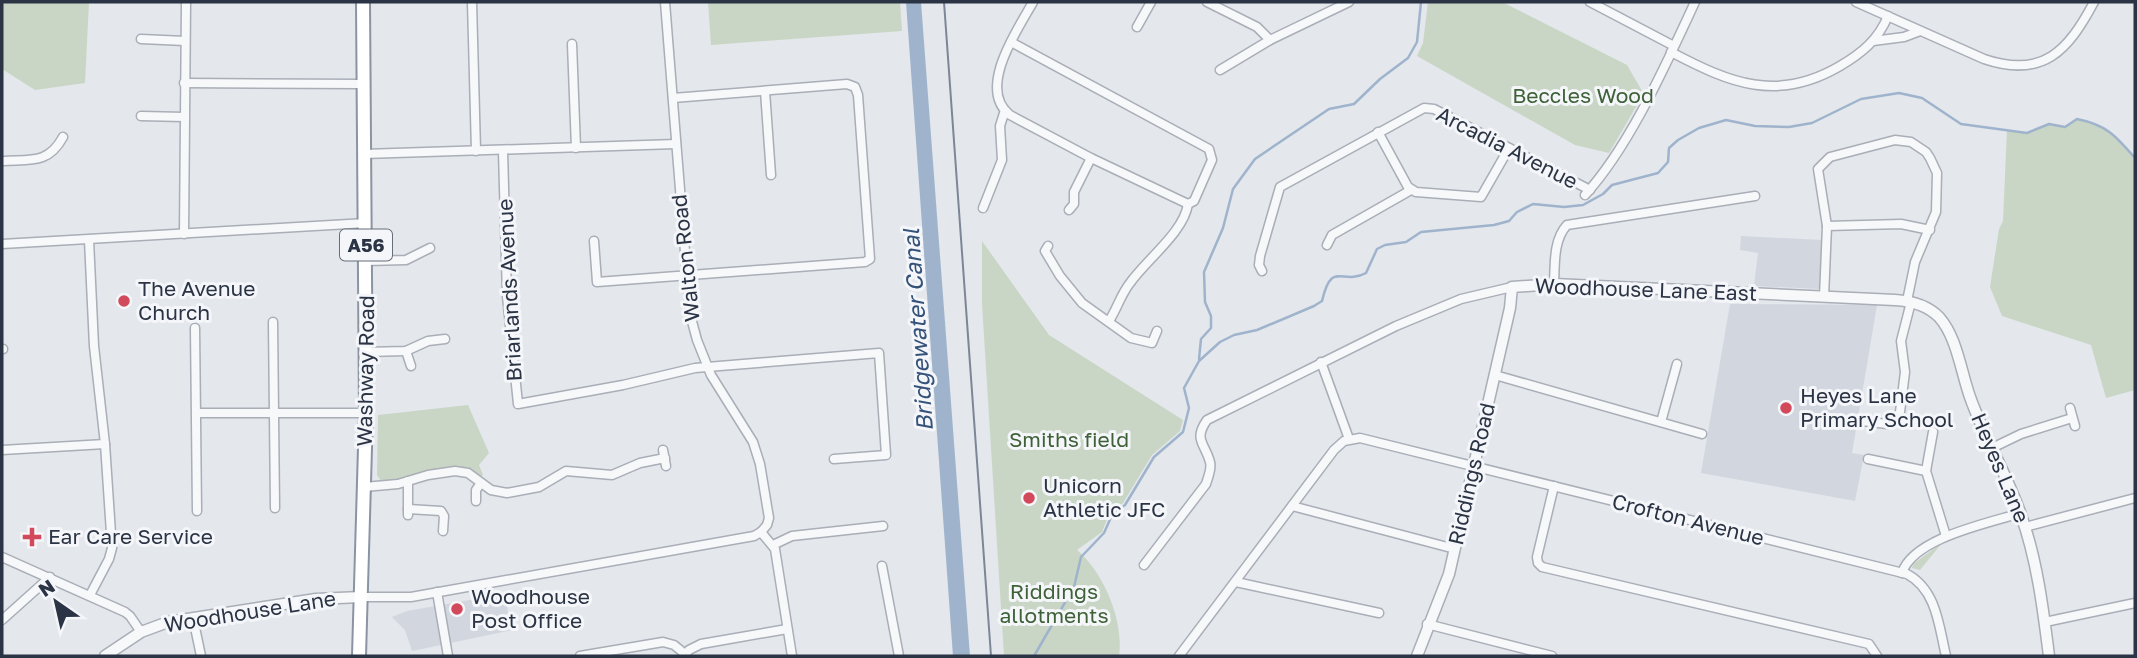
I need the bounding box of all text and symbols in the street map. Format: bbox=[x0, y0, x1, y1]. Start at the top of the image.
park label: Beccles Wood bbox=[1512, 82, 1654, 108]
street label: Arcadia Avenue bbox=[1432, 100, 1582, 194]
street label: Walton Road bbox=[665, 193, 705, 323]
street label: Briarlands Avenue bbox=[491, 198, 527, 382]
water label: Bridgewater Canal bbox=[896, 226, 938, 432]
road number: A56 bbox=[340, 230, 392, 260]
street label: Woodhouse Lane East bbox=[1534, 272, 1758, 306]
place label: The Avenue Church bbox=[138, 275, 256, 325]
marker: The Avenue Church bbox=[116, 293, 132, 309]
street label: Washway Road bbox=[351, 295, 379, 447]
place label: Heyes Lane Primary School bbox=[1800, 382, 1954, 432]
street label: Riddings Road bbox=[1442, 400, 1500, 547]
marker: Heyes Lane Primary School bbox=[1778, 400, 1794, 416]
street label: Heyes Lane bbox=[1966, 409, 2036, 526]
park label: Smiths field bbox=[1009, 426, 1129, 452]
place label: Unicorn Athletic JFC bbox=[1043, 472, 1165, 522]
street label: Crofton Avenue bbox=[1609, 488, 1767, 550]
marker: Unicorn Athletic JFC bbox=[1021, 490, 1037, 506]
place label: Ear Care Service bbox=[48, 523, 213, 549]
marker: Ear Care Service bbox=[22, 527, 42, 547]
north arrow bbox=[21, 567, 91, 637]
text: N bbox=[34, 574, 59, 601]
park label: Riddings allotments bbox=[999, 578, 1109, 628]
place label: Woodhouse Post Office bbox=[471, 583, 590, 633]
street label: Woodhouse Lane bbox=[162, 585, 337, 637]
marker: Woodhouse Post Office bbox=[449, 601, 465, 617]

